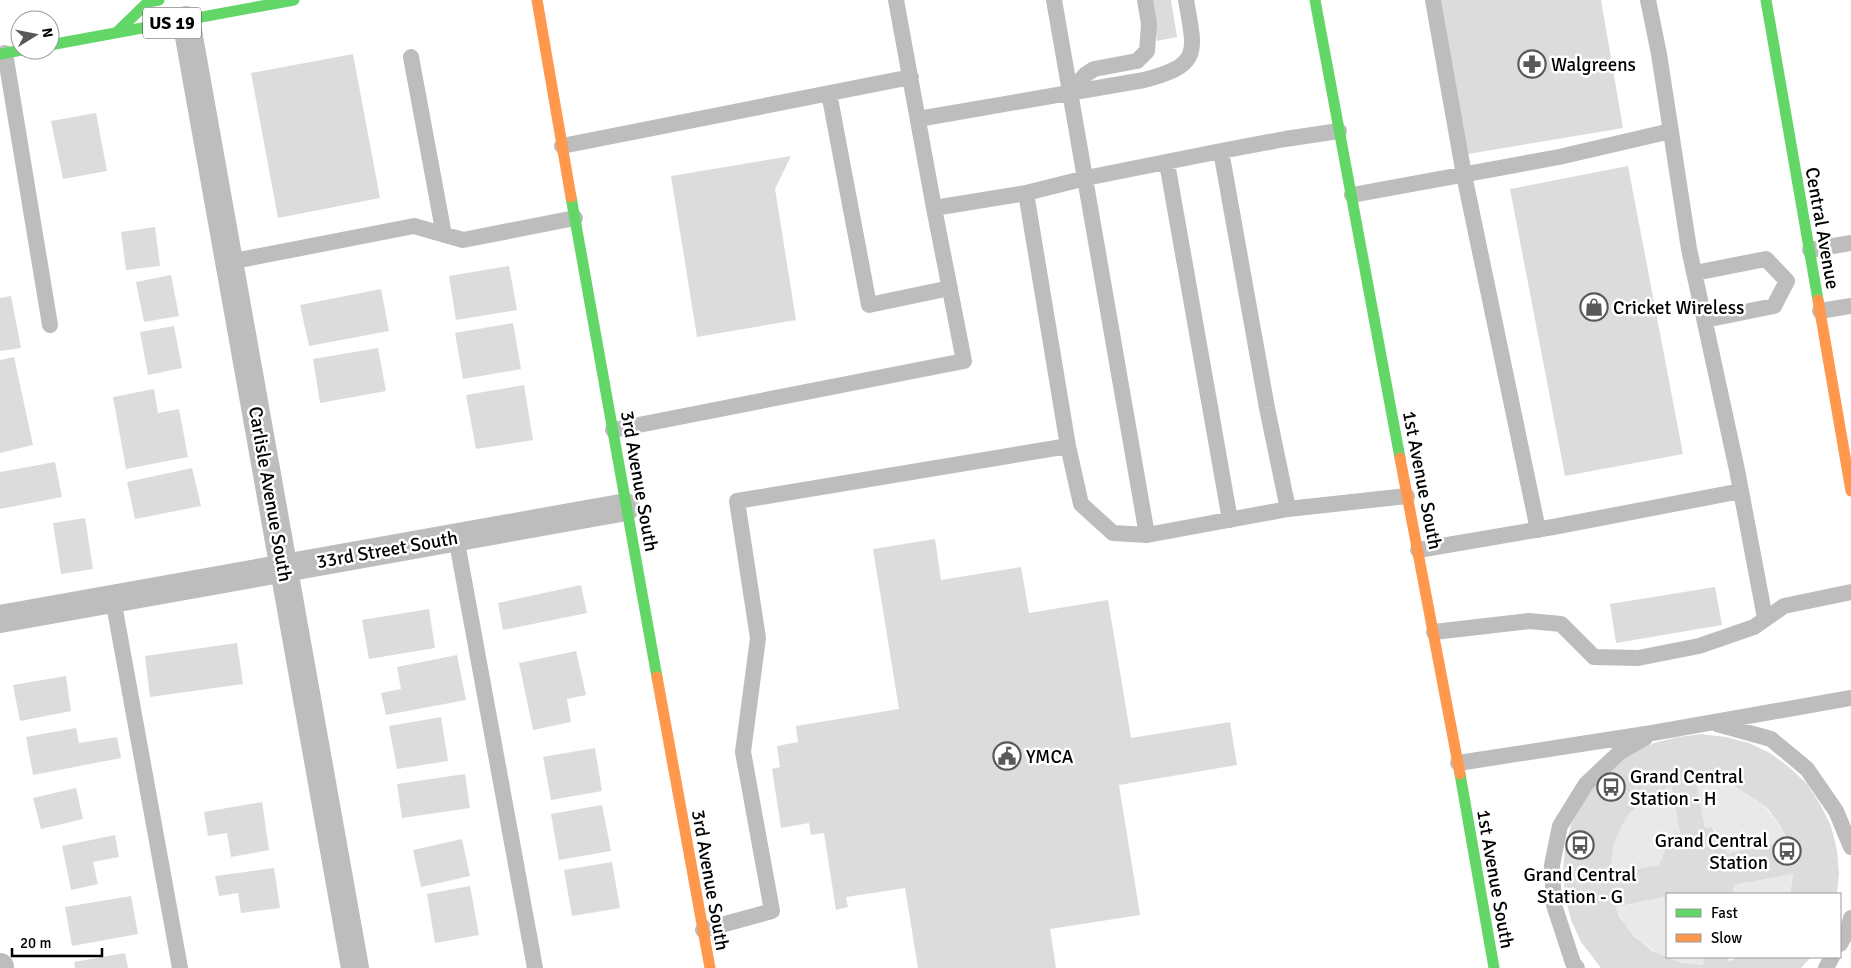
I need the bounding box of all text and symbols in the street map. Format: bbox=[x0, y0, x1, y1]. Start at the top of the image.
road number: US 19 bbox=[143, 7, 201, 38]
north arrow bbox=[10, 10, 60, 60]
text: N bbox=[38, 27, 57, 39]
pharmacy icon: Walgreens bbox=[1517, 49, 1547, 79]
place label: Walgreens bbox=[1551, 53, 1636, 77]
street label: Central Avenue bbox=[1799, 165, 1845, 291]
shop icon: Cricket Wireless bbox=[1579, 292, 1609, 322]
place label: Cricket Wireless bbox=[1613, 296, 1744, 320]
street label: Carlisle Avenue South bbox=[243, 405, 297, 584]
street label: 3rd Avenue South bbox=[615, 409, 663, 554]
street label: 1st Avenue South bbox=[1397, 409, 1447, 552]
street label: 33rd Street South bbox=[315, 526, 460, 574]
public building icon: YMCA bbox=[992, 741, 1022, 771]
place label: YMCA bbox=[1026, 745, 1074, 769]
place label: Grand Central Station - H bbox=[1630, 765, 1743, 811]
bus stop icon: Grand Central Station - H bbox=[1596, 772, 1626, 802]
street label: 3rd Avenue South bbox=[686, 808, 734, 953]
street label: 1st Avenue South bbox=[1471, 808, 1519, 951]
place label: Grand Central Station bbox=[1655, 829, 1768, 875]
bus stop icon: Grand Central Station - G bbox=[1565, 830, 1595, 860]
bus stop icon: Grand Central Station bbox=[1772, 836, 1802, 866]
place label: Grand Central Station - G bbox=[1523, 863, 1637, 909]
legend bbox=[1666, 893, 1841, 958]
text: Fast bbox=[1711, 904, 1738, 922]
scale bar bbox=[12, 926, 102, 958]
text: Slow bbox=[1711, 929, 1742, 947]
text: 20 m bbox=[20, 934, 51, 952]

